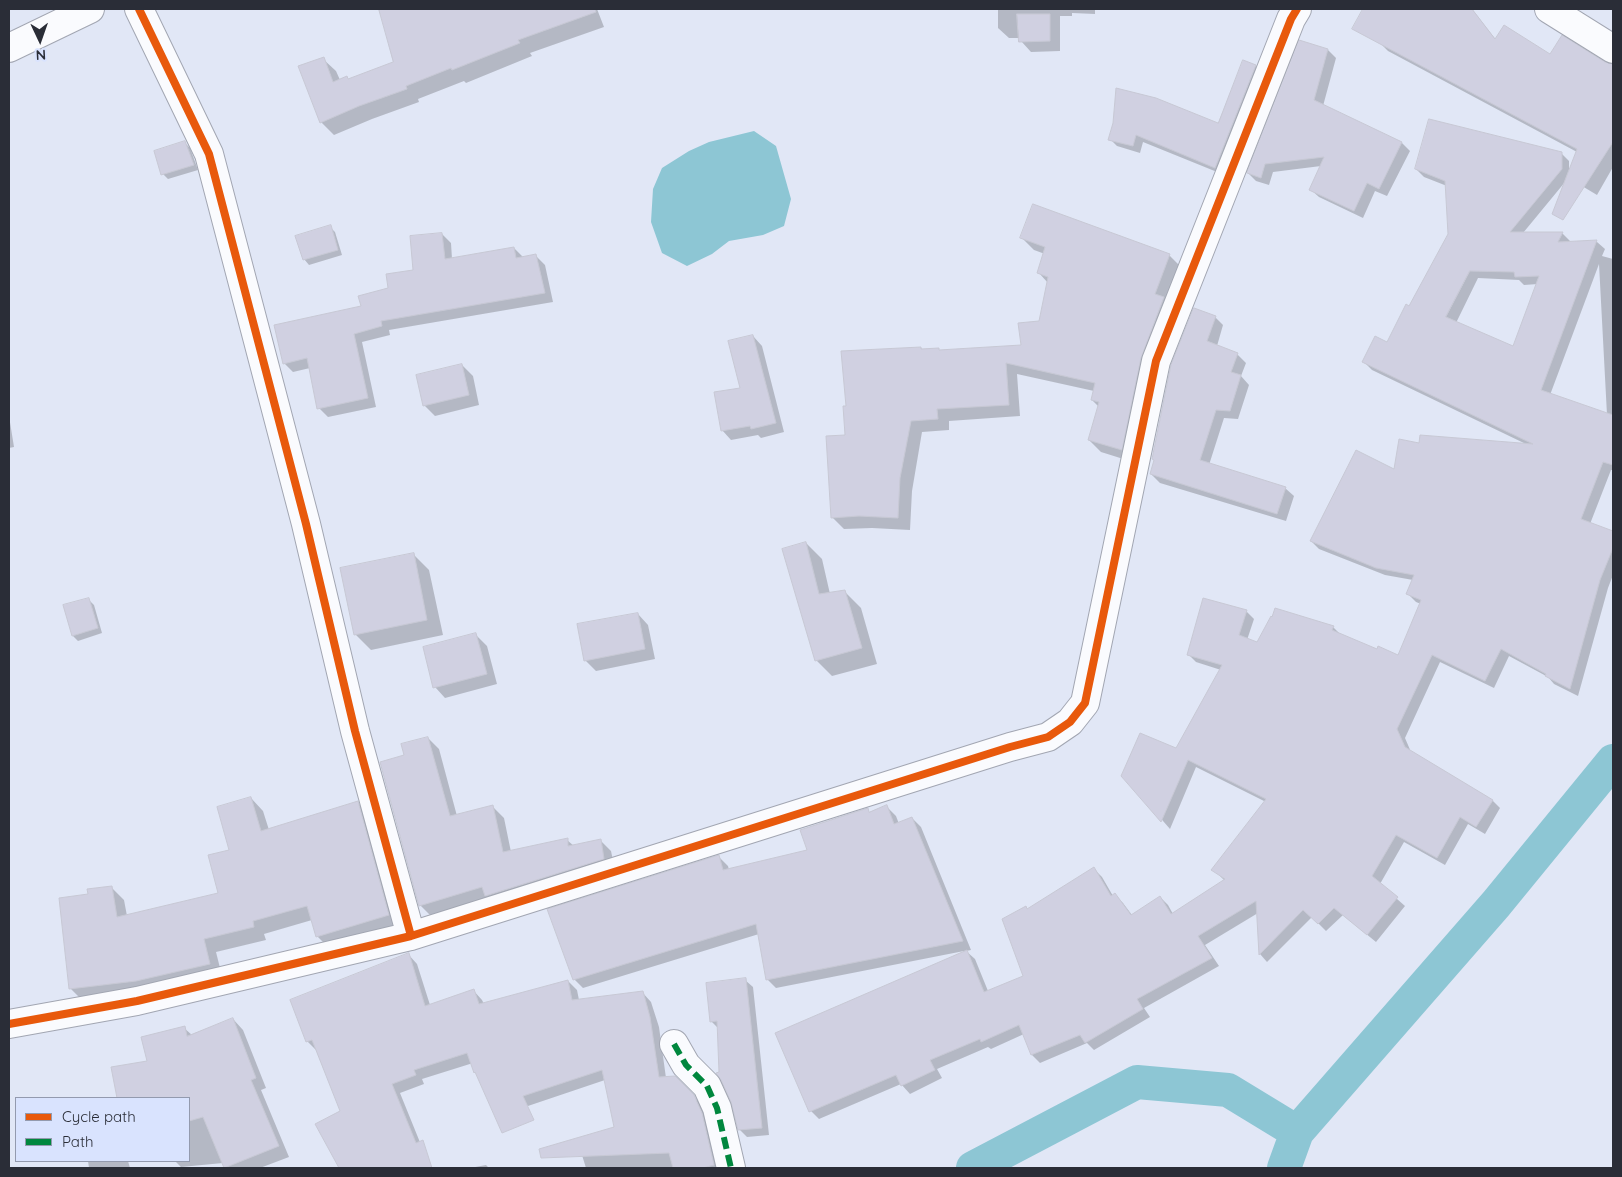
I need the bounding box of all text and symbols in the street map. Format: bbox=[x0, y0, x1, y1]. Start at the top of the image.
north arrow bbox=[15, 15, 65, 65]
text: N bbox=[35, 46, 46, 64]
legend bbox=[15, 1097, 190, 1162]
text: Cycle path bbox=[62, 1107, 136, 1126]
text: Path bbox=[62, 1132, 94, 1151]

